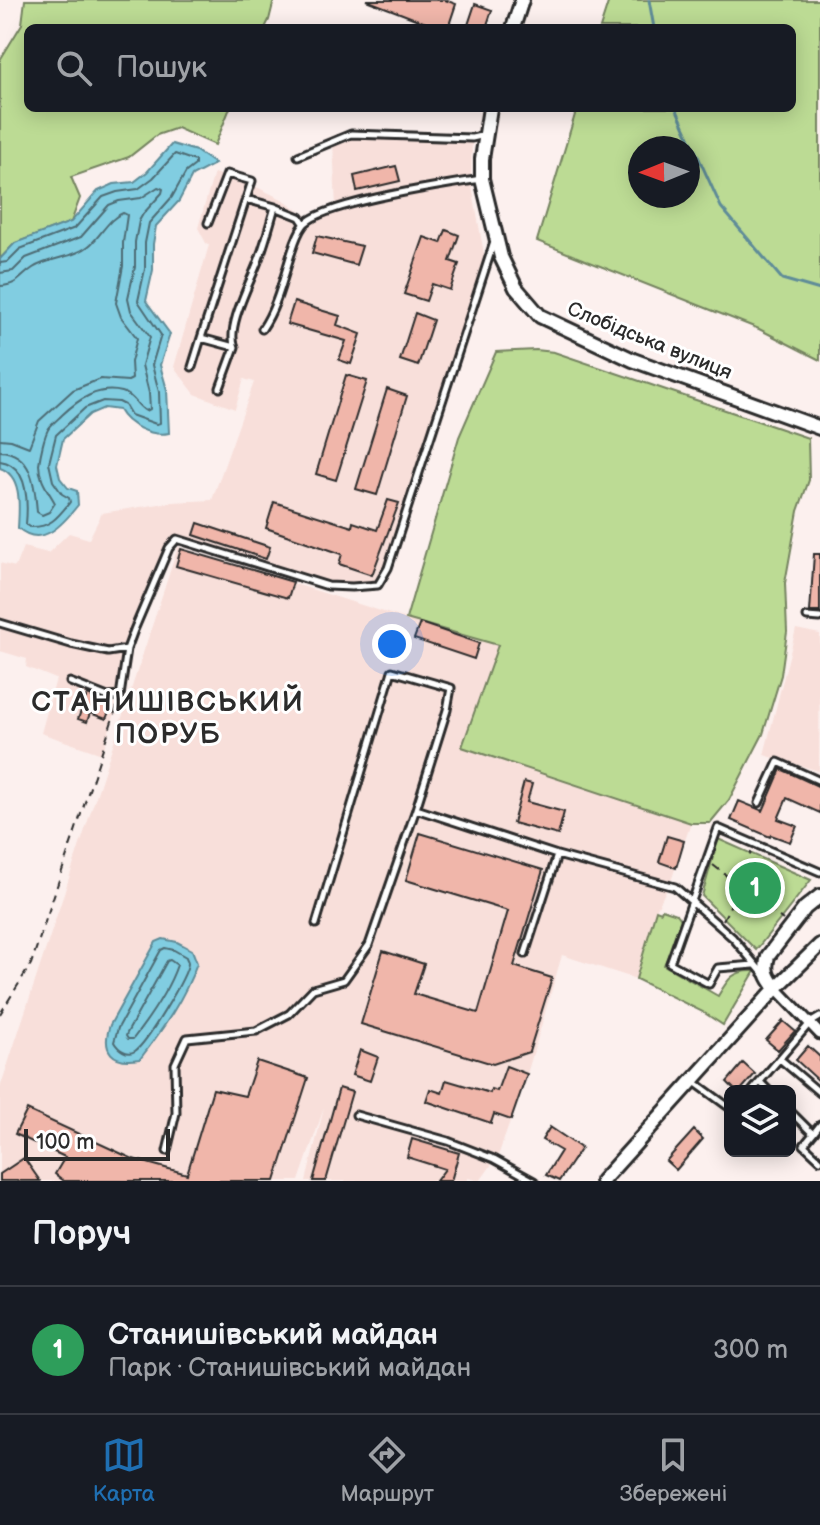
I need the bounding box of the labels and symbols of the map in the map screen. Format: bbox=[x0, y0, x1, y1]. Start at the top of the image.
north arrow bbox=[628, 136, 700, 208]
street label: Слобідська вулиця bbox=[564, 297, 736, 385]
your location bbox=[372, 624, 412, 664]
district label: СТАНИШІВСЬКИЙ ПОРУБ bbox=[31, 683, 305, 751]
pin: 1 bbox=[729, 858, 781, 918]
scale bar bbox=[24, 1125, 170, 1161]

